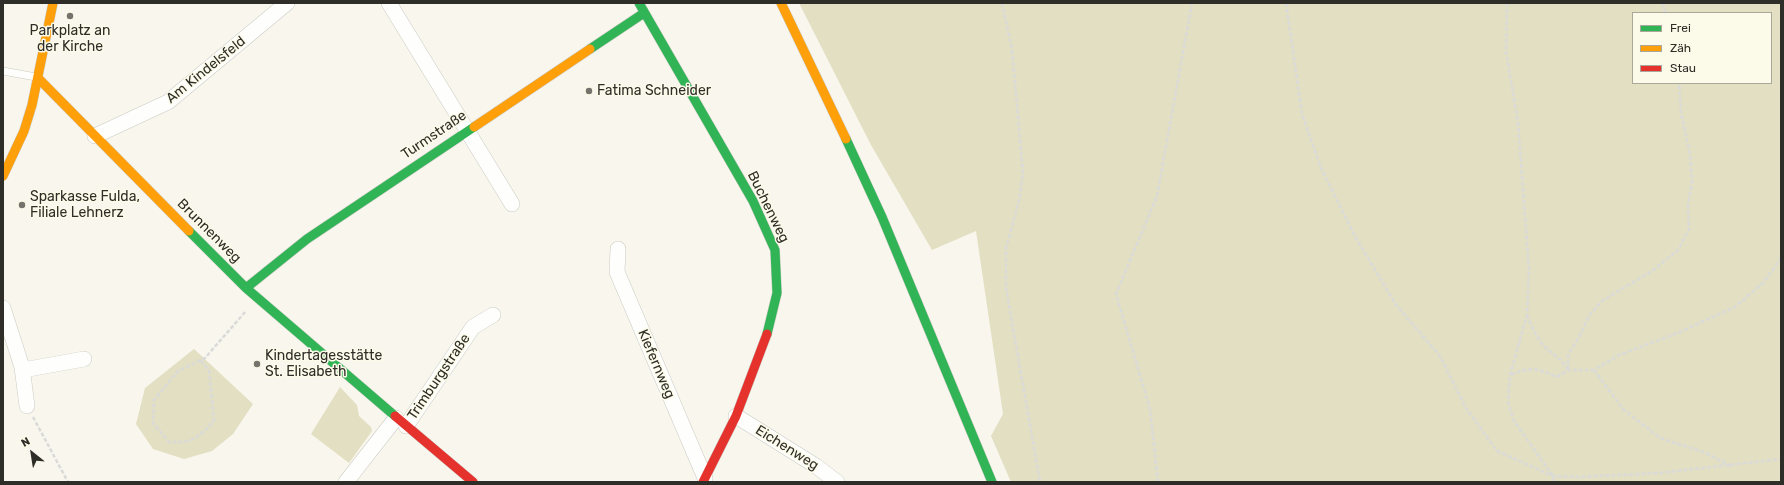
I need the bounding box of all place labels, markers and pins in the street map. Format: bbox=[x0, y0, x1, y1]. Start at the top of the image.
marker: Parkplatz an der Kirche bbox=[65, 11, 75, 21]
place label: Parkplatz an der Kirche bbox=[30, 23, 110, 56]
place label: Fatima Schneider bbox=[597, 83, 711, 99]
marker: Fatima Schneider bbox=[584, 86, 594, 96]
place label: Sparkasse Fulda, Filiale Lehnerz bbox=[30, 189, 140, 222]
marker: Sparkasse Fulda, Filiale Lehnerz bbox=[17, 200, 27, 210]
place label: Kindertagesstätte St. Elisabeth bbox=[265, 348, 382, 380]
marker: Kindertagesstätte St. Elisabeth bbox=[252, 359, 262, 369]

